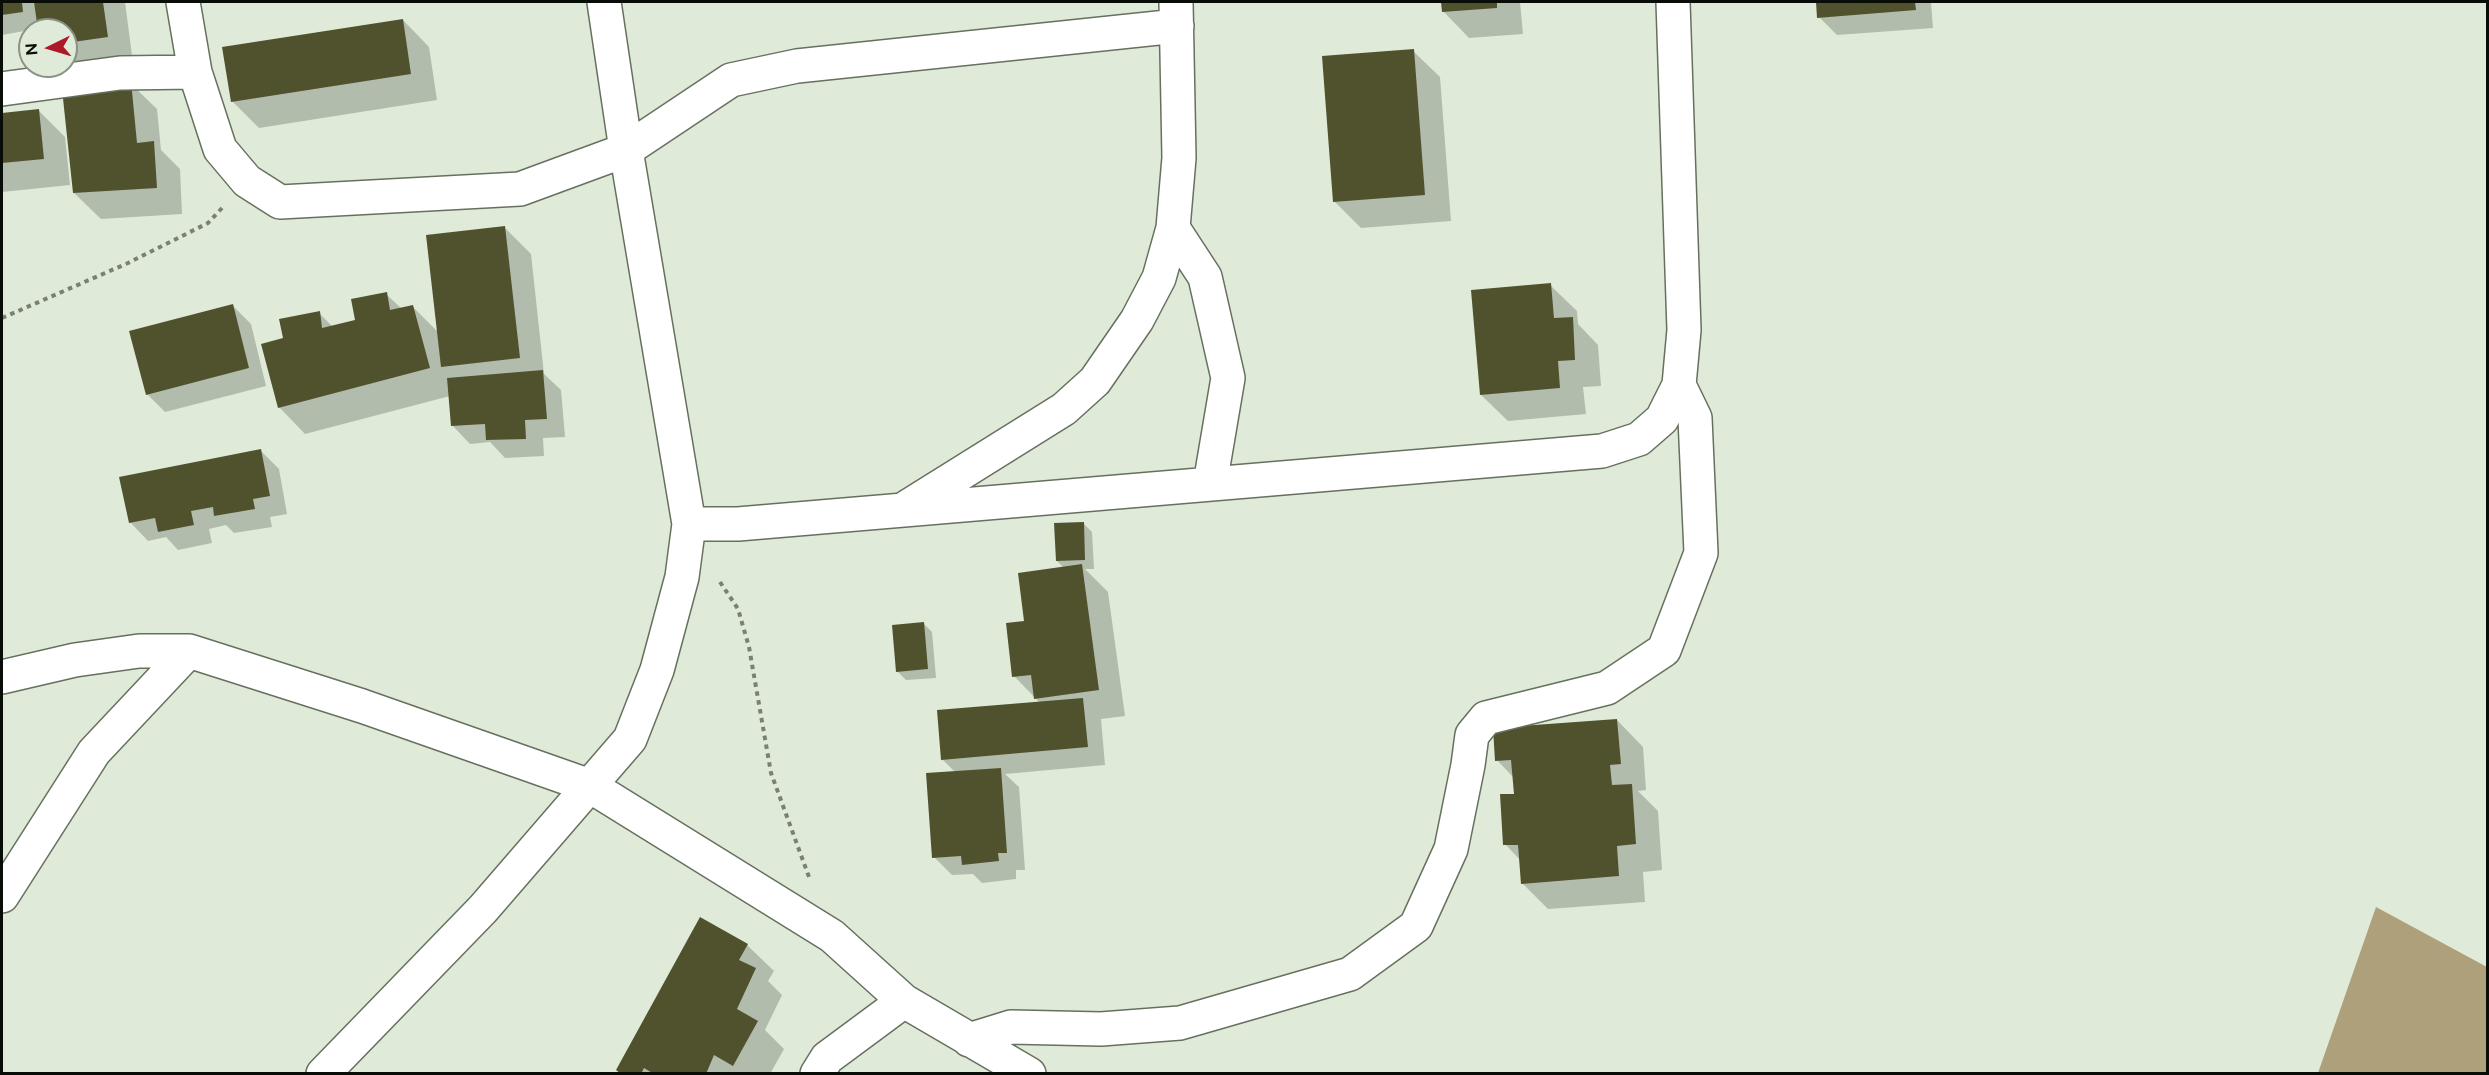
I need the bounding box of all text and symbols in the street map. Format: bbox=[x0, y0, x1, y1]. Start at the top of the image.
north arrow bbox=[18, 18, 78, 78]
text: N bbox=[22, 42, 42, 56]

